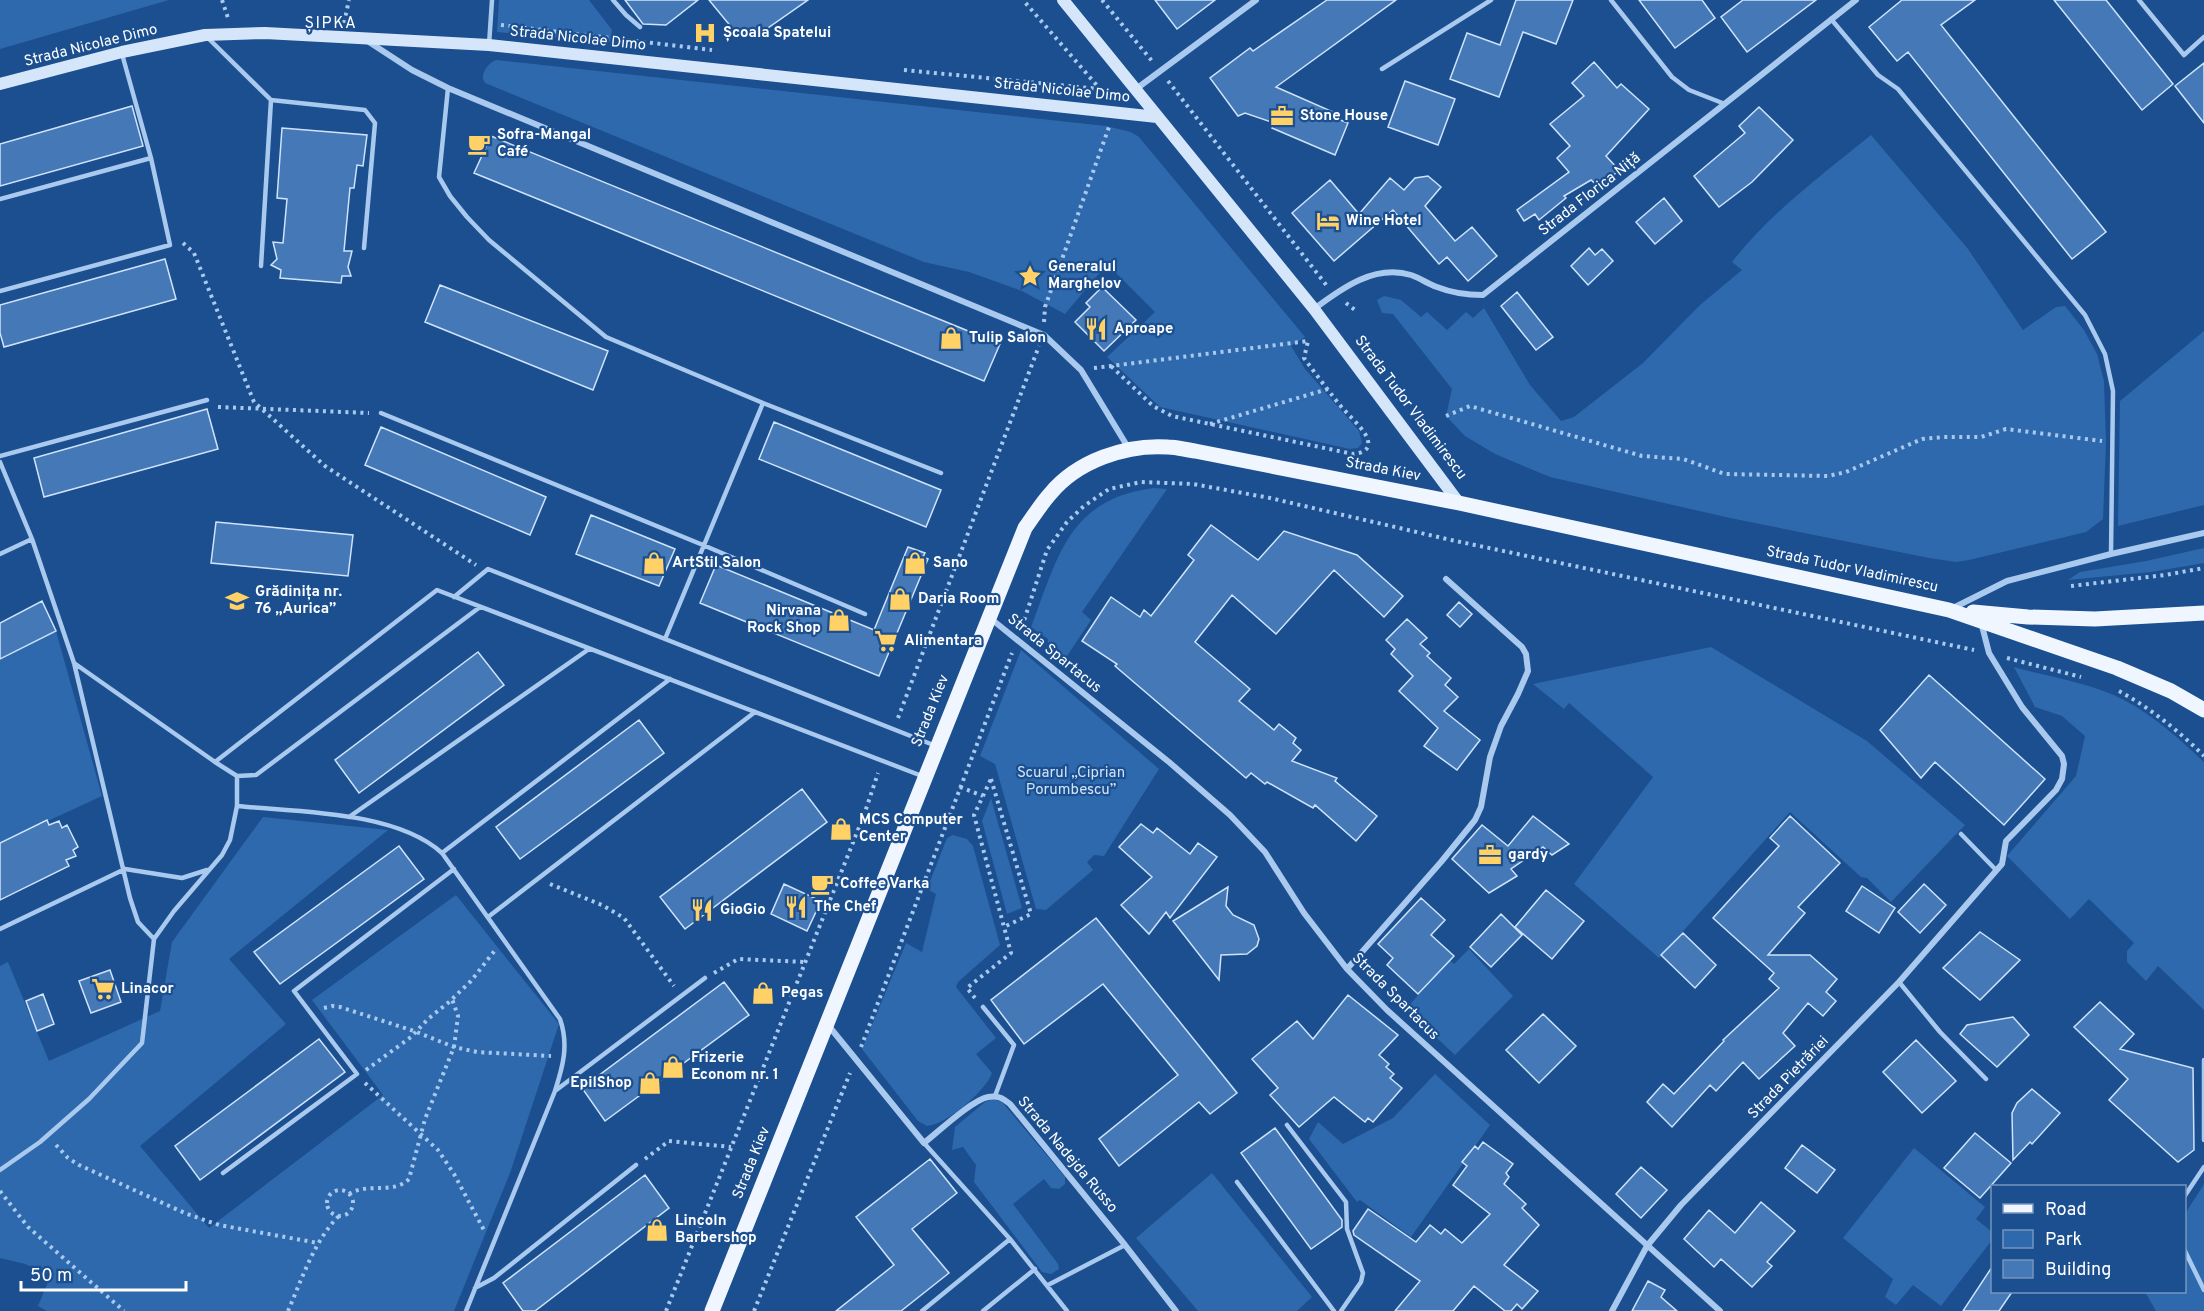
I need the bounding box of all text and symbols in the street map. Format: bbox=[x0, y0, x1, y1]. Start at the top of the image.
district label: ȘIPKA bbox=[305, 14, 357, 34]
street label: Strada Nicolae Dimo bbox=[22, 20, 160, 72]
hospital icon: Școala Spatelui bbox=[692, 20, 718, 46]
street label: Strada Nicolae Dimo bbox=[509, 22, 647, 56]
place label: Școala Spatelui bbox=[723, 24, 831, 43]
street label: Strada Nicolae Dimo bbox=[993, 74, 1131, 108]
office icon: Stone House bbox=[1269, 103, 1295, 129]
place label: Stone House bbox=[1300, 107, 1388, 126]
place label: Sofra-Mangal Café bbox=[497, 126, 591, 162]
cafe icon: Sofra-Mangal Café bbox=[466, 131, 492, 157]
street label: Strada Florica Niță bbox=[1535, 149, 1645, 241]
hotel icon: Wine Hotel bbox=[1315, 208, 1341, 234]
place label: Wine Hotel bbox=[1346, 212, 1422, 231]
place label: Generalul Marghelov bbox=[1048, 258, 1121, 294]
place icon: Generalul Marghelov bbox=[1017, 263, 1043, 289]
restaurant icon: Aproape bbox=[1083, 316, 1109, 342]
place label: Aproape bbox=[1114, 320, 1173, 339]
shop icon: Tulip Salon bbox=[938, 325, 964, 351]
place label: Tulip Salon bbox=[969, 329, 1046, 348]
street label: Strada Tudor Vladimirescu bbox=[1350, 332, 1470, 484]
street label: Strada Kiev bbox=[1344, 453, 1423, 487]
street label: Strada Tudor Vladimirescu bbox=[1764, 542, 1940, 598]
shop icon: ArtStil Salon bbox=[641, 550, 667, 576]
shop icon: Sano bbox=[902, 550, 928, 576]
place label: ArtStil Salon bbox=[672, 554, 761, 573]
place label: Sano bbox=[933, 554, 968, 573]
place label: Grădinița nr. 76 „Aurica” bbox=[255, 583, 342, 619]
shop icon: Daria Room bbox=[887, 586, 913, 612]
school or university icon: Grădinița nr. 76 „Aurica” bbox=[224, 588, 250, 614]
place label: Daria Room bbox=[918, 590, 999, 609]
place label: Nirvana Rock Shop bbox=[747, 602, 821, 638]
shop icon: Nirvana Rock Shop bbox=[826, 607, 852, 633]
street label: Strada Spartacus bbox=[1003, 610, 1105, 698]
supermarket icon: Alimentara bbox=[873, 628, 899, 654]
place label: Alimentara bbox=[904, 632, 982, 651]
street label: Strada Kiev bbox=[908, 672, 954, 750]
park label: Scuarul „Ciprian Porumbescu” bbox=[1017, 764, 1125, 800]
place label: MCS Computer Center bbox=[859, 811, 963, 847]
shop icon: MCS Computer Center bbox=[828, 816, 854, 842]
office icon: gardy bbox=[1477, 842, 1503, 868]
place label: gardy bbox=[1508, 846, 1549, 865]
cafe icon: Coffee Varka bbox=[809, 871, 835, 897]
place label: Coffee Varka bbox=[840, 875, 929, 894]
restaurant icon: The Chef bbox=[783, 894, 809, 920]
restaurant icon: GioGio bbox=[689, 897, 715, 923]
place label: The Chef bbox=[814, 898, 877, 917]
place label: GioGio bbox=[720, 901, 766, 920]
street label: Strada Spartacus bbox=[1347, 949, 1443, 1045]
supermarket icon: Linacor bbox=[90, 976, 116, 1002]
place label: Linacor bbox=[121, 980, 175, 999]
shop icon: Pegas bbox=[750, 980, 776, 1006]
place label: Pegas bbox=[781, 984, 823, 1003]
street label: Strada Pietrăriei bbox=[1744, 1032, 1834, 1124]
place label: Frizerie Econom nr. 1 bbox=[691, 1049, 779, 1085]
shop icon: Frizerie Econom nr. 1 bbox=[660, 1054, 686, 1080]
shop icon: EpilShop bbox=[637, 1070, 663, 1096]
place label: EpilShop bbox=[570, 1074, 632, 1093]
street label: Strada Nadejda Russo bbox=[1013, 1093, 1121, 1217]
street label: Strada Kiev bbox=[729, 1124, 775, 1202]
legend bbox=[1991, 1185, 2186, 1293]
text: Road bbox=[2045, 1199, 2087, 1222]
place label: Lincoln Barbershop bbox=[675, 1212, 757, 1248]
shop icon: Lincoln Barbershop bbox=[644, 1217, 670, 1243]
text: Park bbox=[2045, 1229, 2082, 1252]
scale bar bbox=[21, 1254, 186, 1292]
text: Building bbox=[2045, 1259, 2111, 1282]
text: 50 m bbox=[30, 1265, 72, 1288]

